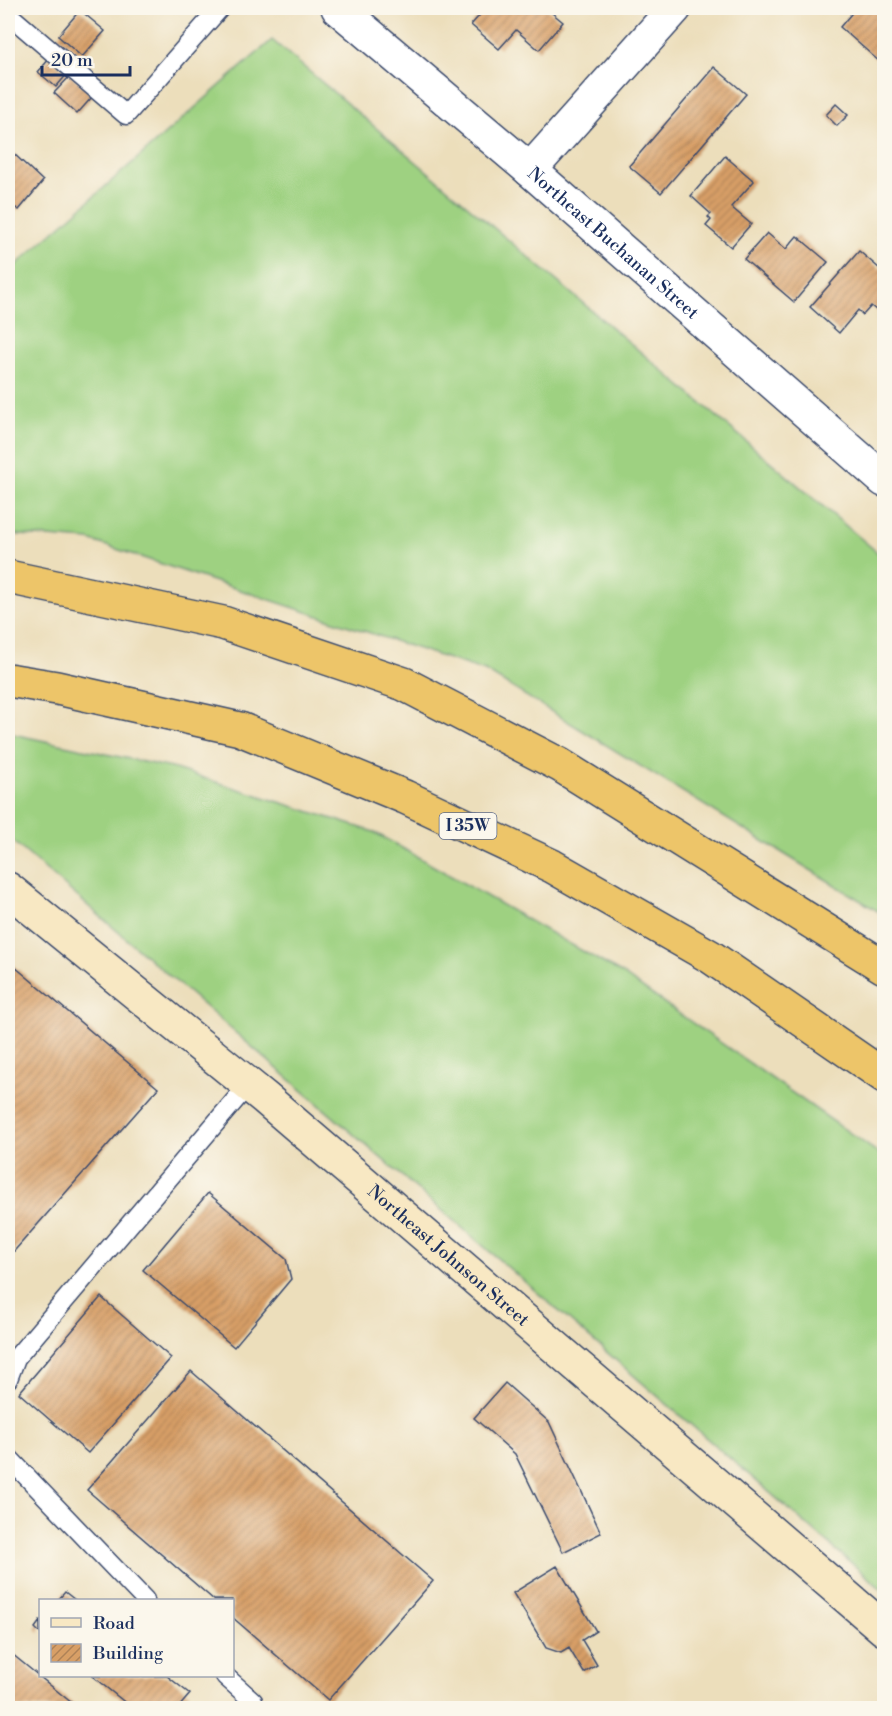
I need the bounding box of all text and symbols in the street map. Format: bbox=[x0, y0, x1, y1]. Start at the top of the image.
scale bar bbox=[42, 39, 130, 77]
text: 20 m bbox=[51, 49, 93, 72]
street label: Northeast Buchanan Street bbox=[523, 162, 704, 325]
road number: I 35W bbox=[440, 813, 496, 839]
street label: Northeast Johnson Street bbox=[363, 1180, 535, 1332]
legend bbox=[39, 1599, 234, 1677]
text: Road bbox=[93, 1612, 136, 1635]
text: Building bbox=[92, 1642, 164, 1665]

